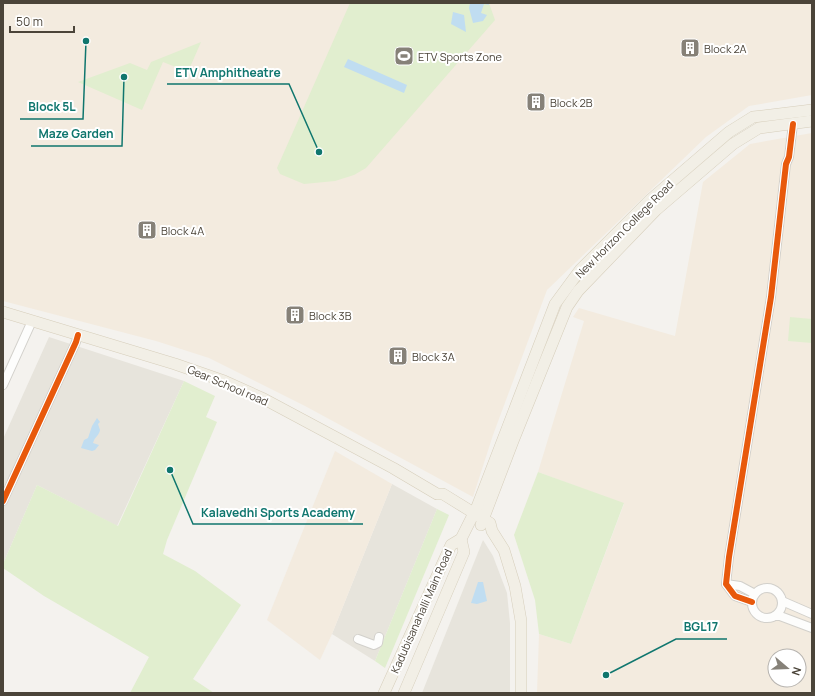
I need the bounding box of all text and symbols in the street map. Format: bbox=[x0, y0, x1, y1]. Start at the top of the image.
scale bar bbox=[10, 8, 74, 34]
text: 50 m bbox=[16, 13, 43, 30]
building icon: Block 2A bbox=[679, 37, 701, 59]
place label: Block 2A bbox=[704, 41, 747, 56]
sports icon: ETV Sports Zone bbox=[393, 45, 415, 67]
place label: ETV Sports Zone bbox=[418, 49, 503, 64]
callout: ETV Amphitheatre bbox=[167, 60, 289, 84]
text: ETV Amphitheatre bbox=[175, 64, 281, 81]
building icon: Block 2B bbox=[525, 91, 547, 113]
callout: Block 5L bbox=[20, 95, 83, 119]
place label: Block 2B bbox=[550, 95, 593, 110]
text: Block 5L bbox=[28, 98, 76, 115]
callout: Maze Garden bbox=[31, 122, 122, 146]
text: Maze Garden bbox=[38, 125, 114, 142]
street label: New Horizon College Road bbox=[572, 177, 676, 281]
building icon: Block 4A bbox=[136, 219, 158, 241]
place label: Block 4A bbox=[161, 223, 204, 238]
building icon: Block 3B bbox=[284, 304, 306, 326]
place label: Block 3B bbox=[309, 308, 352, 323]
building icon: Block 3A bbox=[387, 345, 409, 367]
place label: Block 3A bbox=[412, 349, 455, 364]
street label: Gear School road bbox=[185, 361, 271, 409]
callout: Kalavedhi Sports Academy bbox=[193, 500, 363, 524]
text: Kalavedhi Sports Academy bbox=[201, 504, 355, 521]
street label: Kadubisanahalli Main Road bbox=[387, 546, 455, 676]
callout: BGL17 bbox=[676, 615, 727, 639]
text: BGL17 bbox=[684, 618, 718, 635]
north arrow bbox=[767, 648, 807, 688]
text: N bbox=[789, 665, 805, 678]

